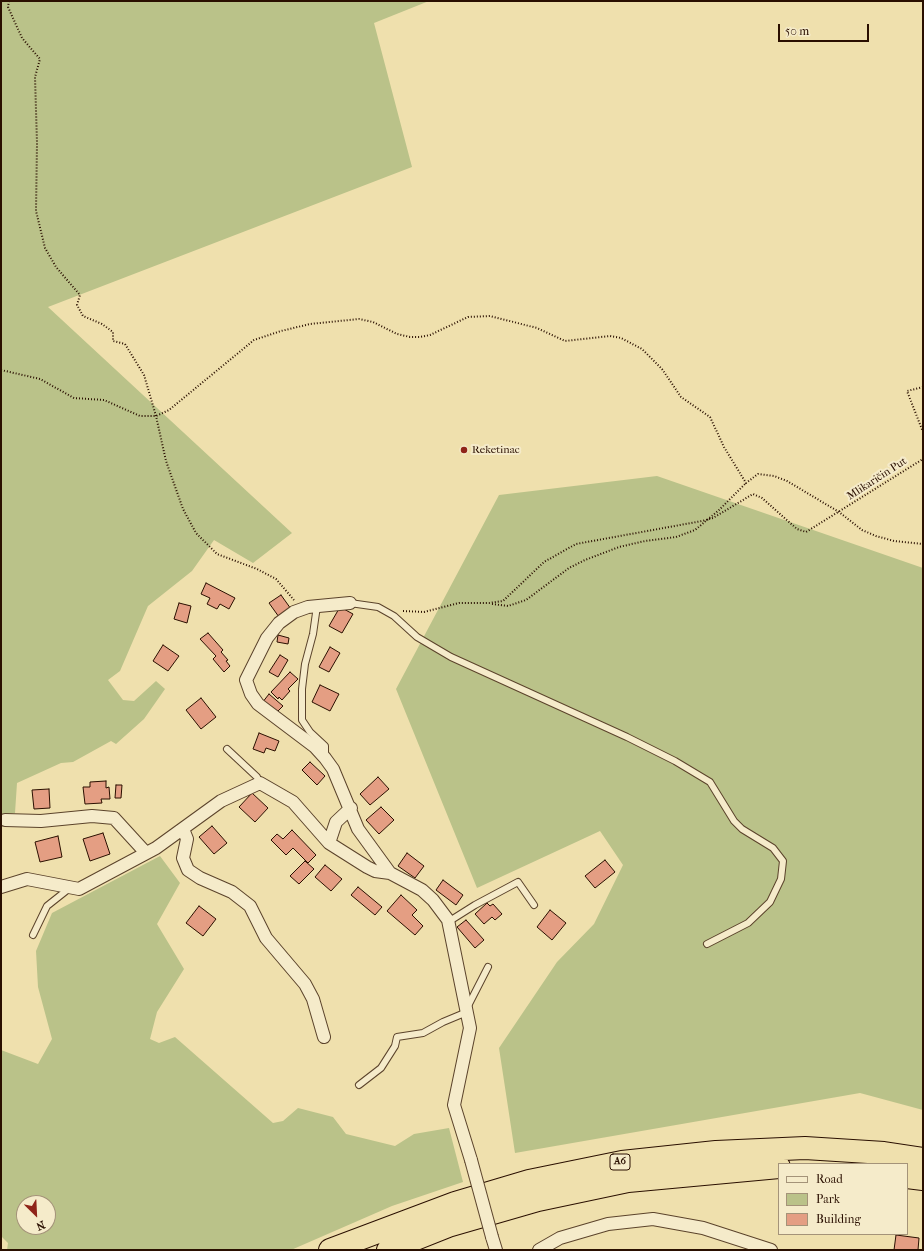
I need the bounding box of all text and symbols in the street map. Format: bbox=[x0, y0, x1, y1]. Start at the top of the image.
scale bar bbox=[780, 16, 871, 42]
text: 50 m bbox=[785, 24, 809, 38]
place label: Reketinac bbox=[472, 443, 520, 457]
marker: Reketinac bbox=[459, 445, 469, 455]
street label: Mlikaričin Put bbox=[845, 455, 909, 503]
road number: A6 bbox=[610, 1154, 630, 1170]
legend bbox=[778, 1163, 908, 1235]
text: Road bbox=[816, 1172, 843, 1186]
text: Park bbox=[816, 1192, 840, 1206]
north arrow bbox=[16, 1195, 56, 1235]
text: Building bbox=[816, 1212, 861, 1226]
text: N bbox=[34, 1218, 47, 1233]

